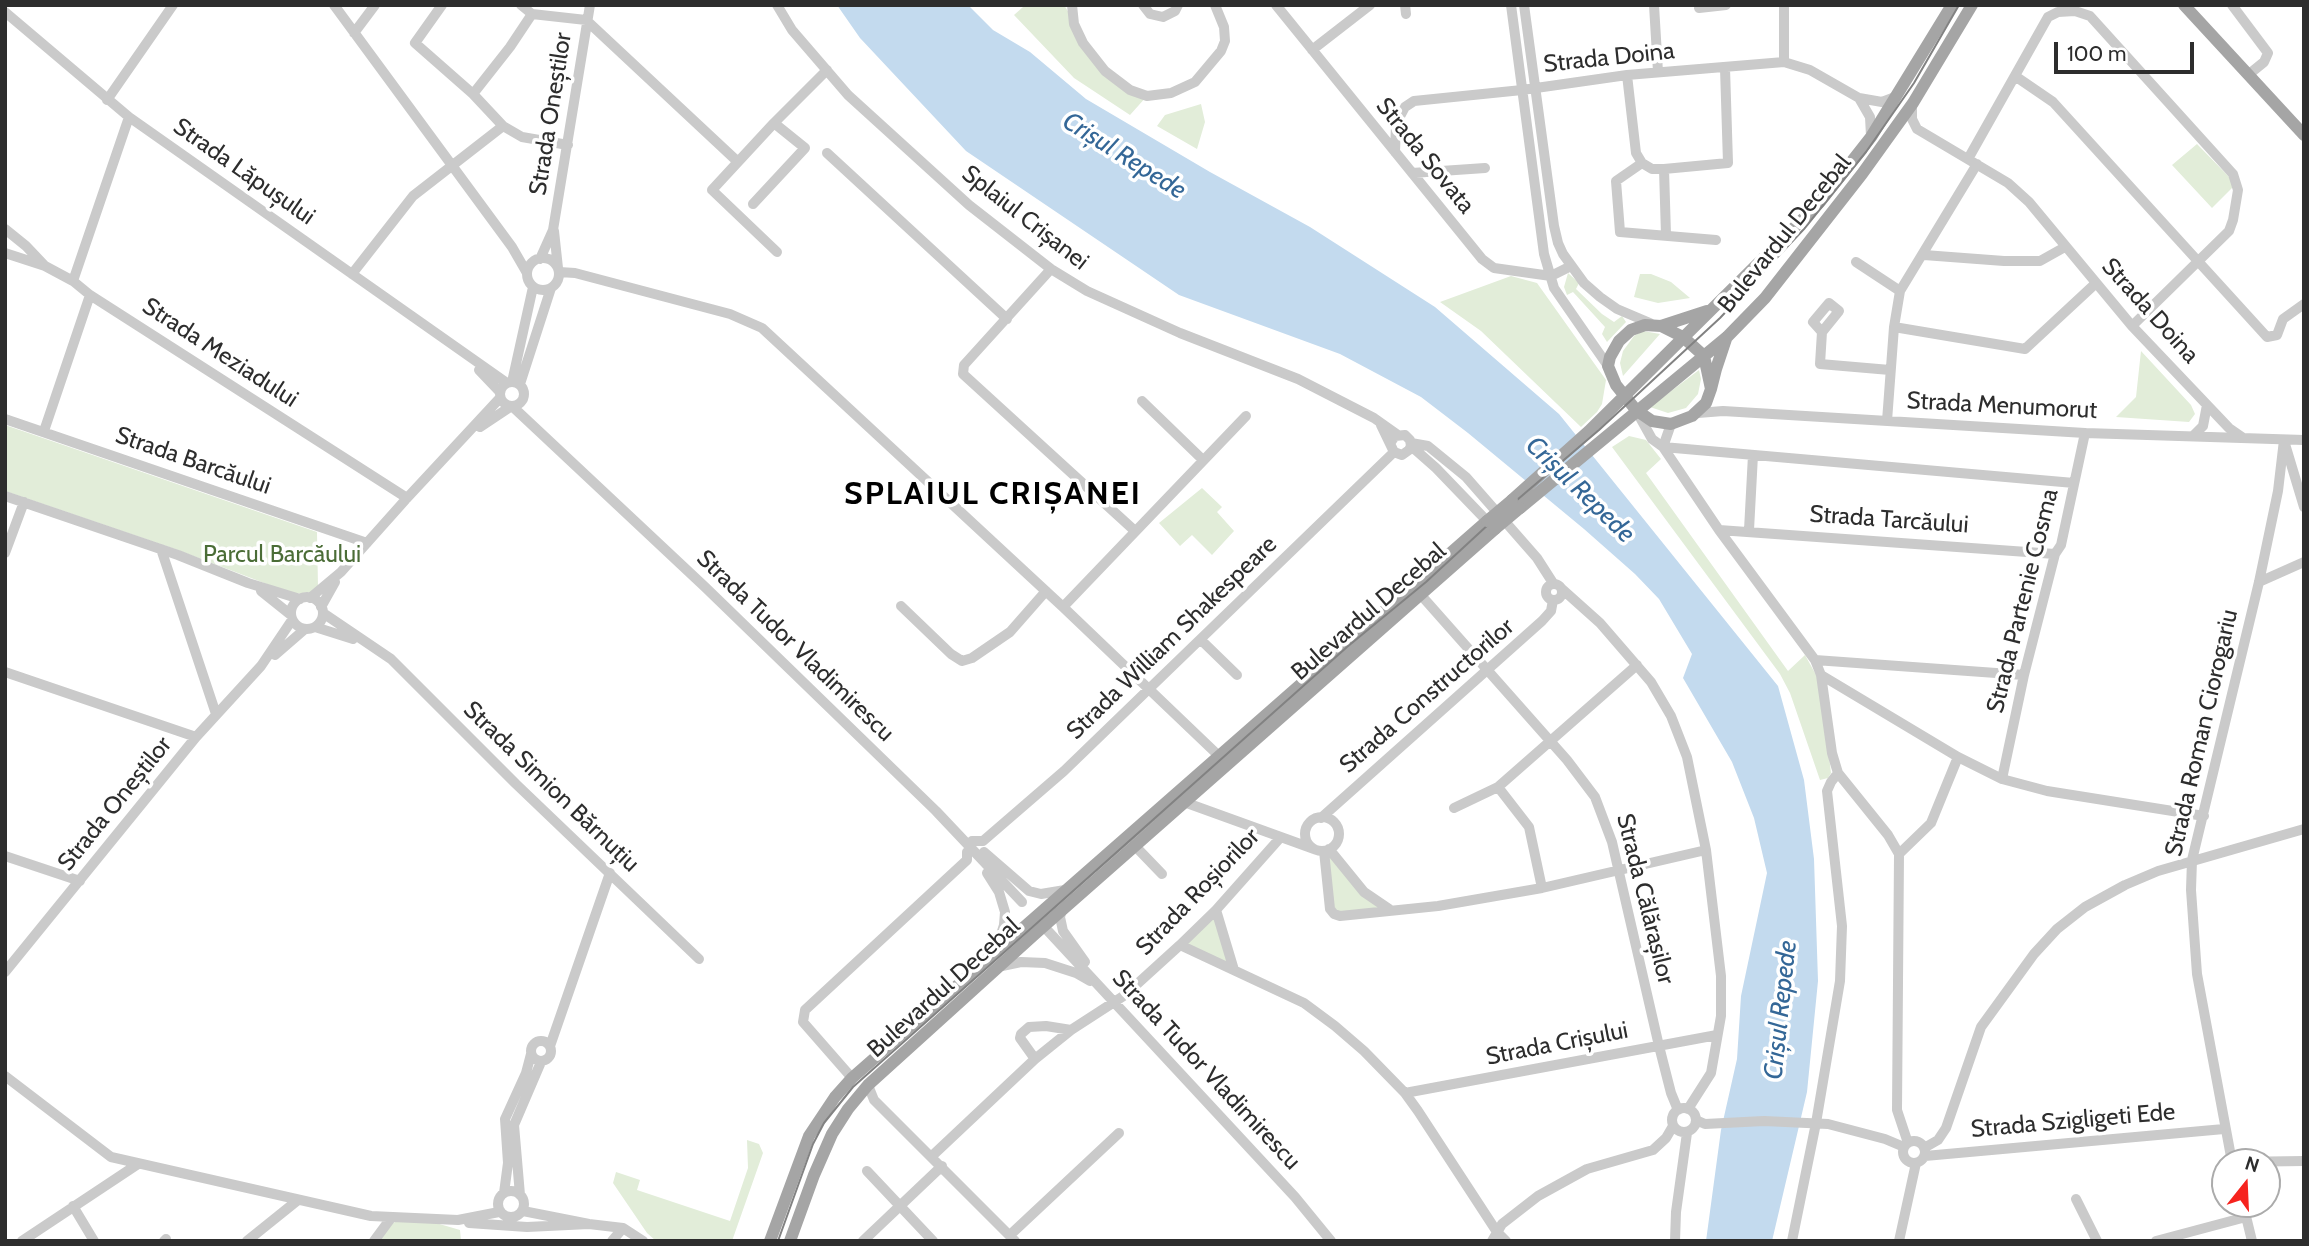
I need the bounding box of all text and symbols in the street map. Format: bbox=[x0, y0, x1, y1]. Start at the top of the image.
scale bar bbox=[2057, 28, 2197, 72]
street label: Strada Oneștilor bbox=[524, 31, 578, 197]
street label: Strada Doina bbox=[1542, 37, 1676, 79]
text: 100 m bbox=[2067, 41, 2126, 66]
street label: Strada Sovata bbox=[1370, 92, 1480, 220]
water label: Crișul Repede bbox=[1057, 106, 1191, 206]
street label: Strada Lăpușului bbox=[168, 113, 320, 231]
street label: Bulevardul Decebal bbox=[1712, 149, 1858, 319]
street label: Splaiul Crișanei bbox=[956, 160, 1094, 276]
street label: Strada Doina bbox=[2095, 253, 2205, 369]
street label: Strada Meziadului bbox=[137, 292, 303, 414]
street label: Strada Menumorut bbox=[1906, 387, 2098, 425]
street label: Strada Barcăului bbox=[112, 421, 274, 501]
water label: Crișul Repede bbox=[1519, 430, 1641, 550]
district label: SPLAIUL CRIȘANEI bbox=[846, 476, 1140, 514]
street label: Strada Partenie Cosma bbox=[1981, 486, 2065, 716]
street label: Strada Tarcăului bbox=[1809, 500, 1969, 540]
street label: Strada William Shakespeare bbox=[1061, 530, 1283, 746]
street label: Bulevardul Decebal bbox=[1286, 537, 1452, 687]
park label: Parcul Barcăului bbox=[203, 541, 361, 569]
street label: Strada Tudor Vladimirescu bbox=[690, 544, 900, 748]
street label: Strada Roman Ciorogariu bbox=[2160, 607, 2244, 859]
street label: Strada Constructorilor bbox=[1334, 613, 1520, 779]
street label: Strada Simion Bărnuțiu bbox=[457, 696, 645, 878]
street label: Strada Oneștilor bbox=[52, 731, 178, 877]
street label: Strada Călărașilor bbox=[1610, 811, 1680, 987]
street label: Strada Roșiorilor bbox=[1130, 823, 1266, 961]
street label: Bulevardul Decebal bbox=[862, 912, 1026, 1064]
water label: Crișul Repede bbox=[1758, 939, 1804, 1081]
street label: Strada Tudor Vladimirescu bbox=[1106, 964, 1306, 1176]
street label: Strada Crișului bbox=[1484, 1016, 1630, 1072]
street label: Strada Szigligeti Ede bbox=[1970, 1098, 2176, 1144]
north arrow bbox=[2211, 1148, 2281, 1218]
text: N bbox=[2242, 1151, 2262, 1177]

